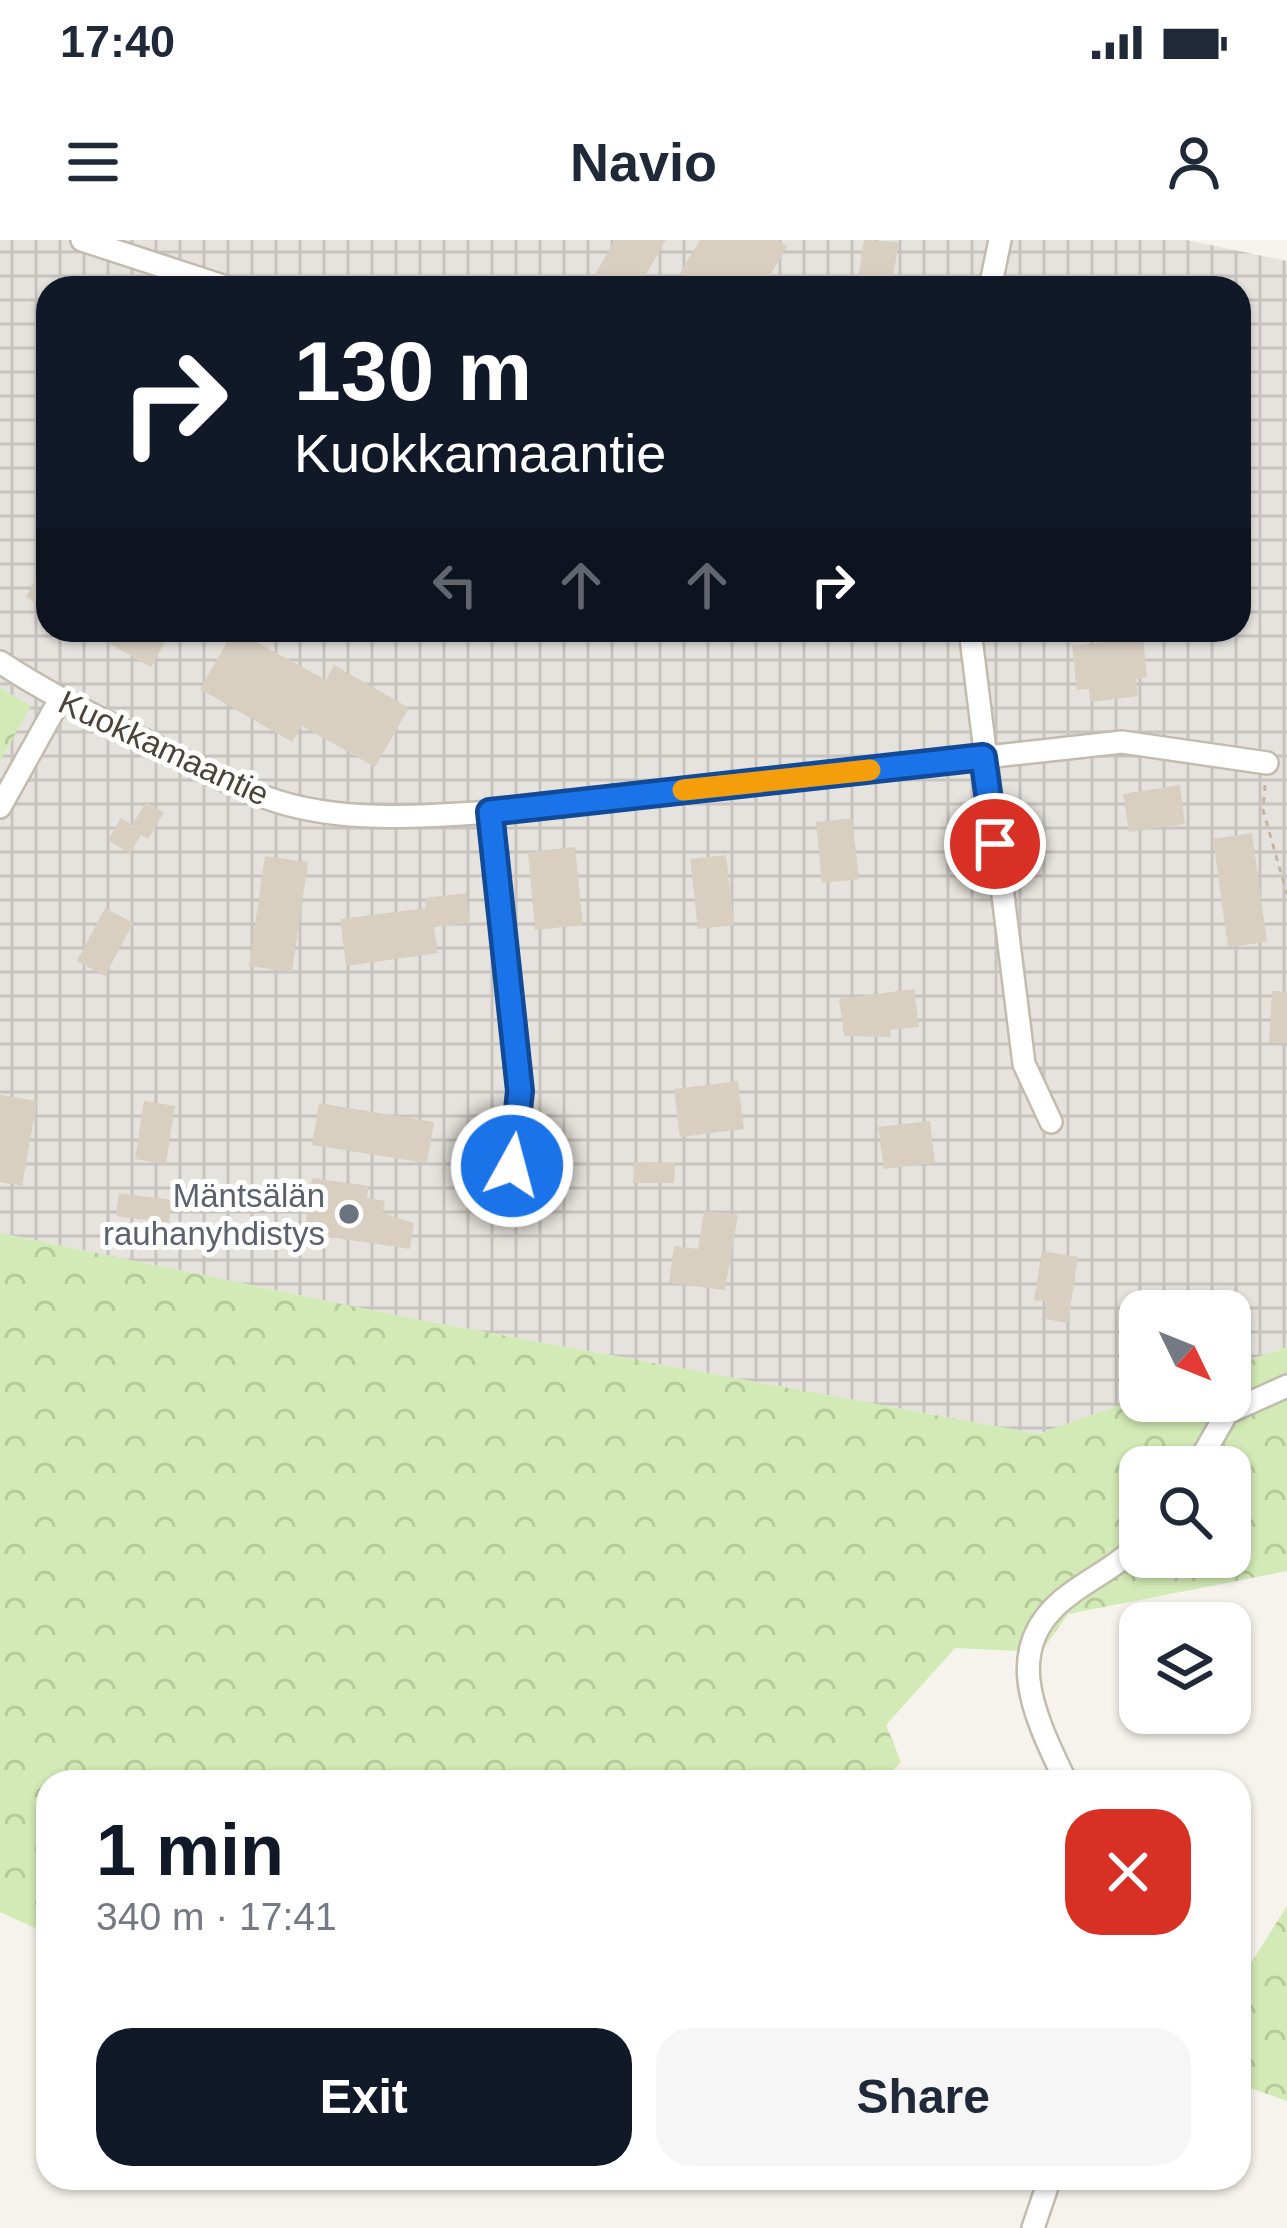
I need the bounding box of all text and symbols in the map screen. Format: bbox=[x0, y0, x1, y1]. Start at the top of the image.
text: 17:40 bbox=[60, 16, 175, 67]
icon: menu bbox=[60, 129, 126, 195]
icon: person bbox=[1161, 129, 1227, 195]
text: Navio bbox=[570, 132, 717, 192]
icon: right bbox=[96, 324, 252, 480]
text: 130 m bbox=[294, 324, 532, 418]
text: Kuokkamaantie bbox=[294, 423, 666, 483]
icon: left bbox=[422, 552, 488, 618]
icon: ahead bbox=[548, 552, 614, 618]
icon: ahead bbox=[674, 552, 740, 618]
icon: right bbox=[800, 552, 866, 618]
street label: Kuokkamaantie bbox=[53, 683, 275, 813]
pin bbox=[944, 793, 1046, 895]
icon: arrive bbox=[962, 811, 1028, 877]
position arrow bbox=[449, 1103, 575, 1229]
place label: Mäntsälän rauhanyhdistys bbox=[103, 1177, 325, 1252]
marker: Mäntsälän rauhanyhdistys bbox=[336, 1201, 362, 1227]
north arrow bbox=[1119, 1290, 1251, 1422]
map controls bbox=[1119, 1290, 1251, 1734]
button: search bbox=[1119, 1446, 1251, 1578]
button: layers bbox=[1119, 1602, 1251, 1734]
button: close bbox=[1065, 1809, 1191, 1935]
text: 1 min bbox=[96, 1810, 284, 1890]
text: 340 m · 17:41 bbox=[96, 1895, 337, 1938]
button: Exit bbox=[96, 2028, 632, 2166]
button: Share bbox=[656, 2028, 1191, 2166]

